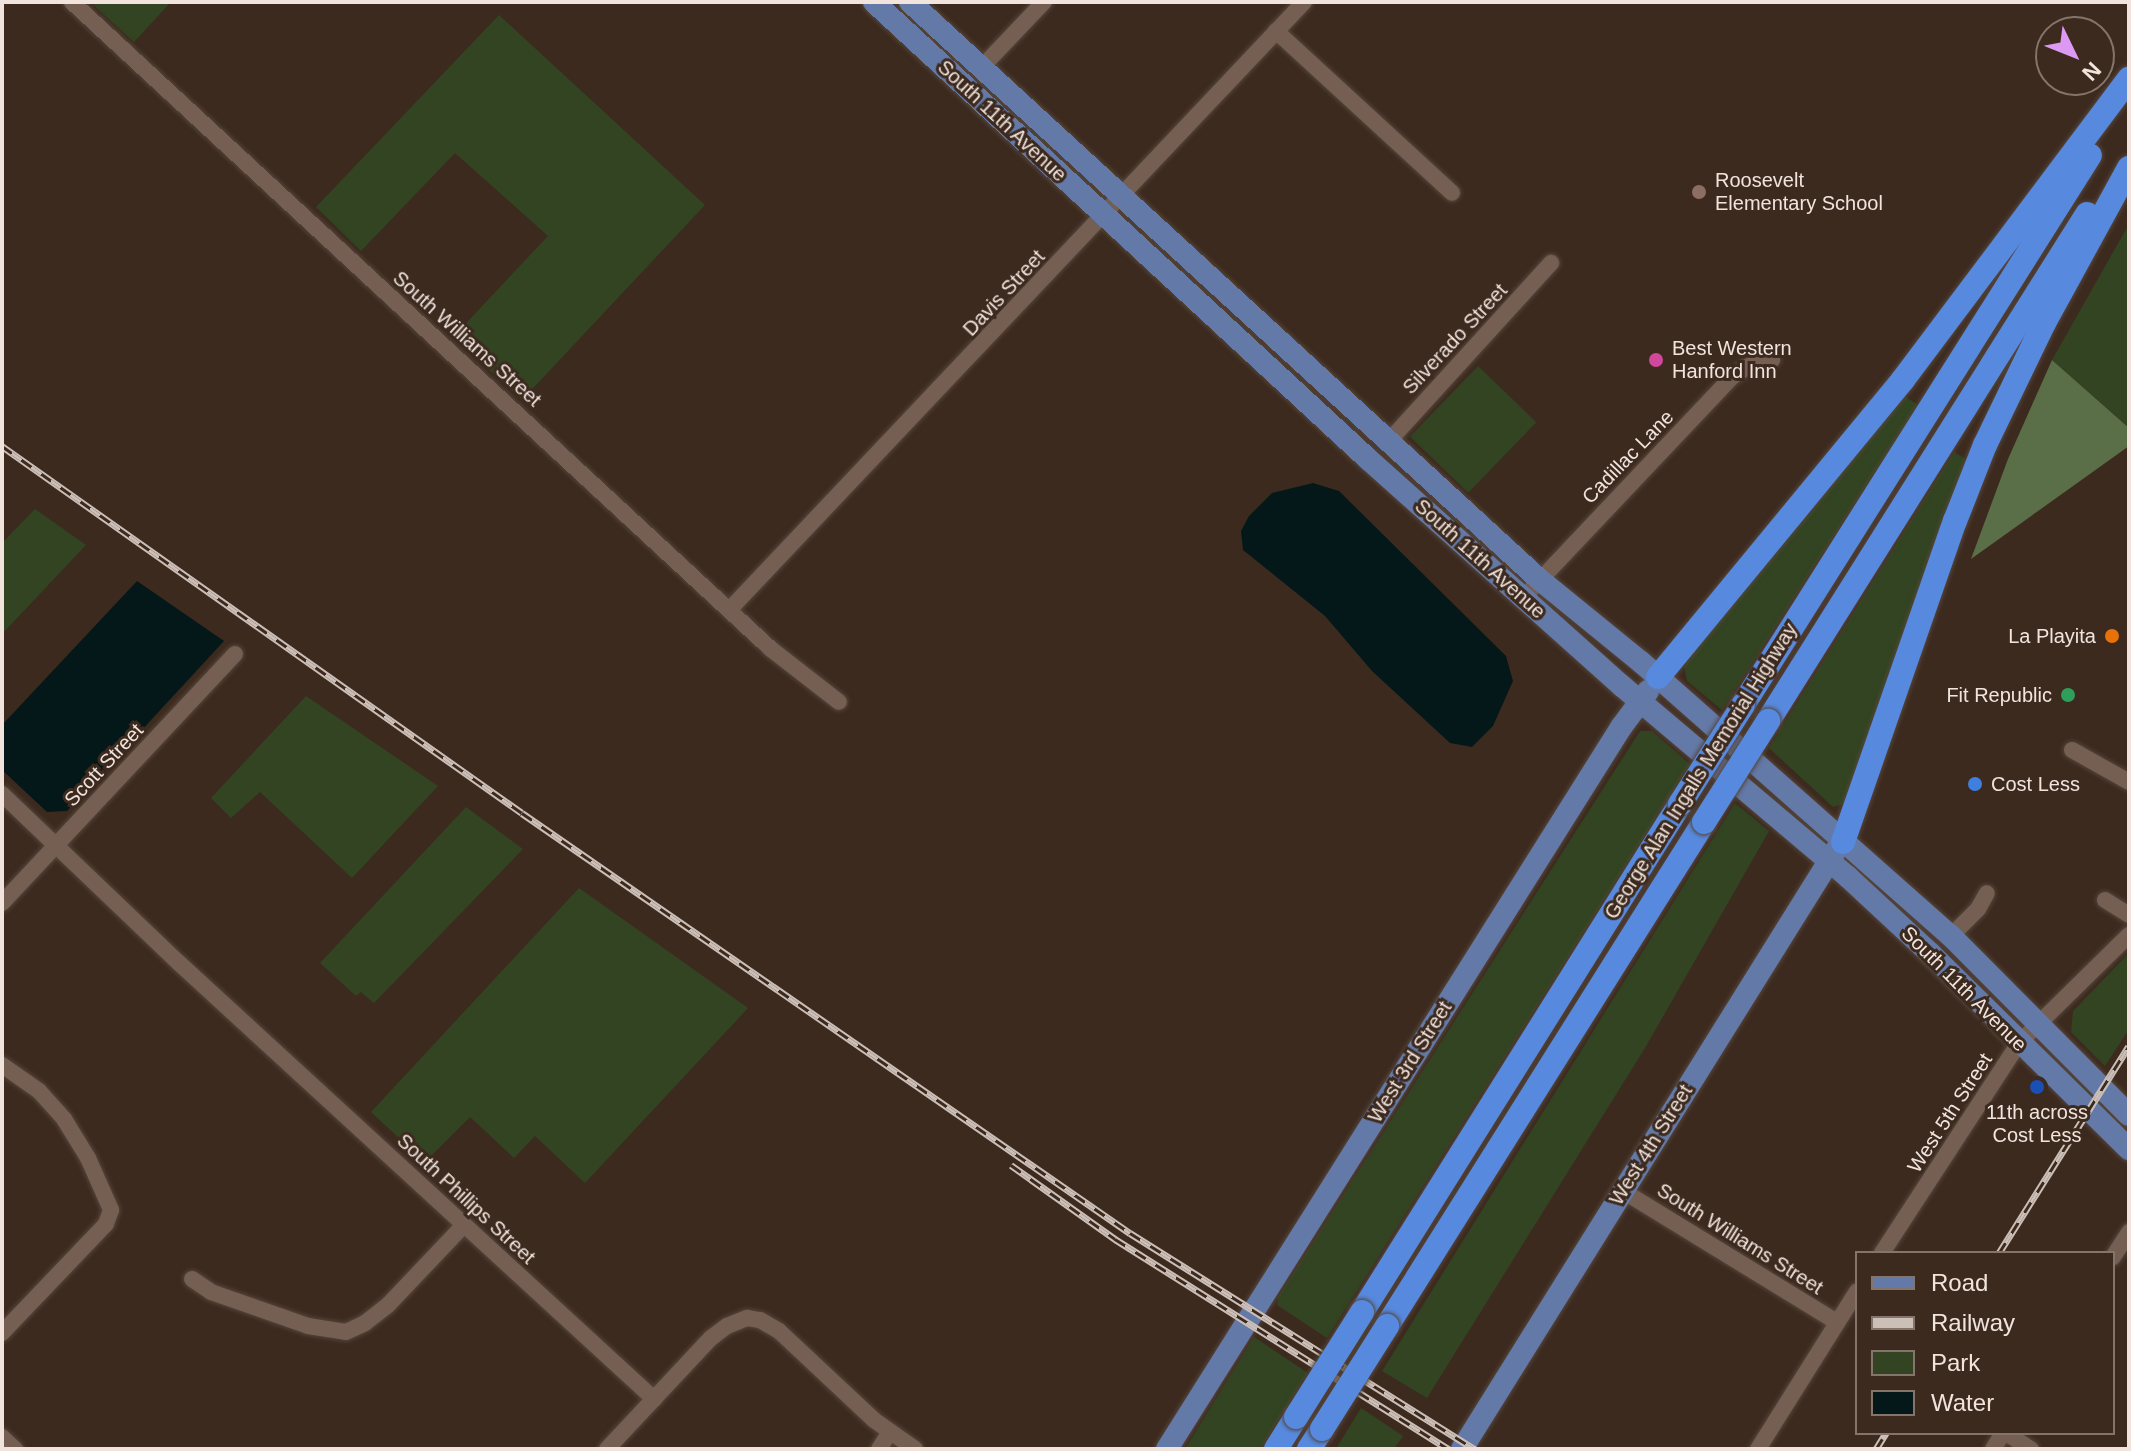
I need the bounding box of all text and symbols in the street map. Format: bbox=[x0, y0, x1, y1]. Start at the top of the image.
north arrow bbox=[2035, 16, 2115, 96]
street label: South 11th Avenue bbox=[932, 55, 1072, 187]
text: N bbox=[2077, 57, 2106, 86]
place label: Roosevelt Elementary School bbox=[1715, 168, 1883, 215]
marker: Roosevelt Elementary School bbox=[1690, 183, 1708, 201]
street label: Davis Street bbox=[958, 245, 1050, 341]
street label: South Williams Street bbox=[388, 266, 546, 412]
street label: Silverado Street bbox=[1398, 279, 1512, 399]
place label: Best Western Hanford Inn bbox=[1672, 336, 1792, 383]
marker: Best Western Hanford Inn bbox=[1647, 351, 1665, 369]
street label: Cadillac Lane bbox=[1577, 405, 1679, 509]
street label: South 11th Avenue bbox=[1409, 494, 1551, 624]
street label: George Alan Ingalls Memorial Highway bbox=[1599, 618, 1803, 924]
place label: La Playita bbox=[2008, 624, 2096, 648]
marker: La Playita bbox=[2103, 627, 2121, 645]
place label: Fit Republic bbox=[1946, 683, 2052, 707]
marker: Fit Republic bbox=[2059, 686, 2077, 704]
street label: Scott Street bbox=[60, 719, 148, 811]
place label: Cost Less bbox=[1991, 772, 2080, 796]
marker: Cost Less bbox=[1966, 775, 1984, 793]
street label: South 11th Avenue bbox=[1896, 921, 2032, 1057]
street label: West 3rd Street bbox=[1363, 997, 1457, 1127]
street label: West 5th Street bbox=[1902, 1049, 1998, 1177]
marker: 11th across Cost Less bbox=[2028, 1078, 2046, 1096]
street label: West 4th Street bbox=[1604, 1080, 1698, 1210]
place label: 11th across Cost Less bbox=[1986, 1100, 2088, 1147]
street label: South Phillips Street bbox=[392, 1129, 540, 1269]
street label: South Williams Street bbox=[1653, 1178, 1827, 1300]
legend bbox=[1855, 1251, 2115, 1435]
text: Road bbox=[1931, 1269, 1988, 1296]
text: Railway bbox=[1931, 1309, 2015, 1336]
text: Park bbox=[1931, 1349, 1980, 1376]
text: Water bbox=[1931, 1389, 1994, 1416]

